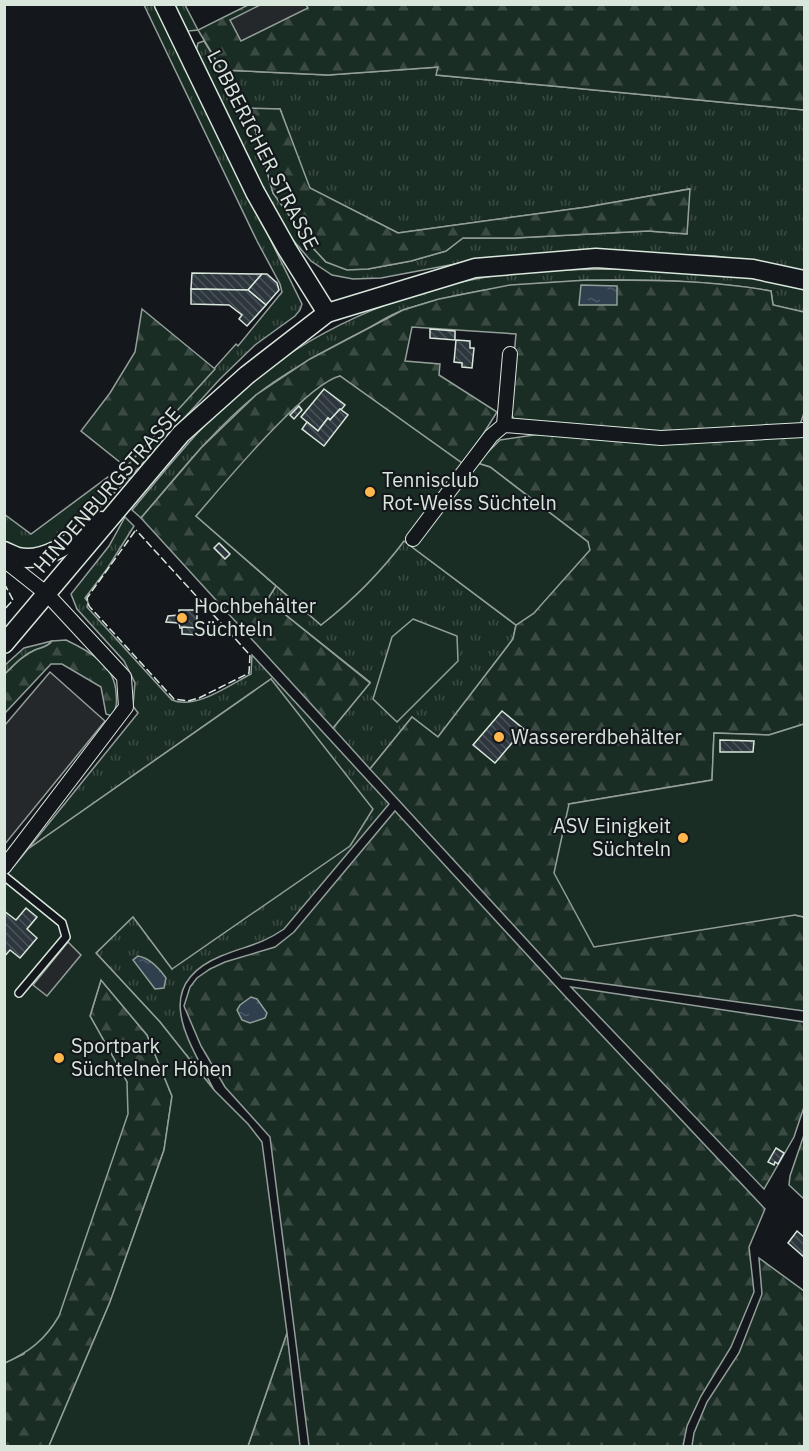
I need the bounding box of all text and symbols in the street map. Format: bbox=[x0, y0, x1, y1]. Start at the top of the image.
street label: LOBBERICHER STRASSE bbox=[201, 45, 326, 254]
street label: HINDENBURGSTRASSE bbox=[27, 401, 186, 578]
place label: Tennisclub Rot-Weiss Süchteln bbox=[382, 466, 557, 516]
marker: Tennisclub Rot-Weiss Süchteln bbox=[363, 485, 377, 499]
place label: Hochbehälter Süchteln bbox=[194, 592, 316, 642]
marker: Hochbehälter Süchteln bbox=[175, 611, 189, 625]
place label: Wassererdbehälter bbox=[511, 723, 682, 750]
marker: Wassererdbehälter bbox=[492, 730, 506, 744]
place label: ASV Einigkeit Süchteln bbox=[553, 812, 671, 862]
marker: ASV Einigkeit Süchteln bbox=[676, 831, 690, 845]
place label: Sportpark Süchtelner Höhen bbox=[71, 1032, 232, 1082]
marker: Sportpark Süchtelner Höhen bbox=[52, 1051, 66, 1065]

